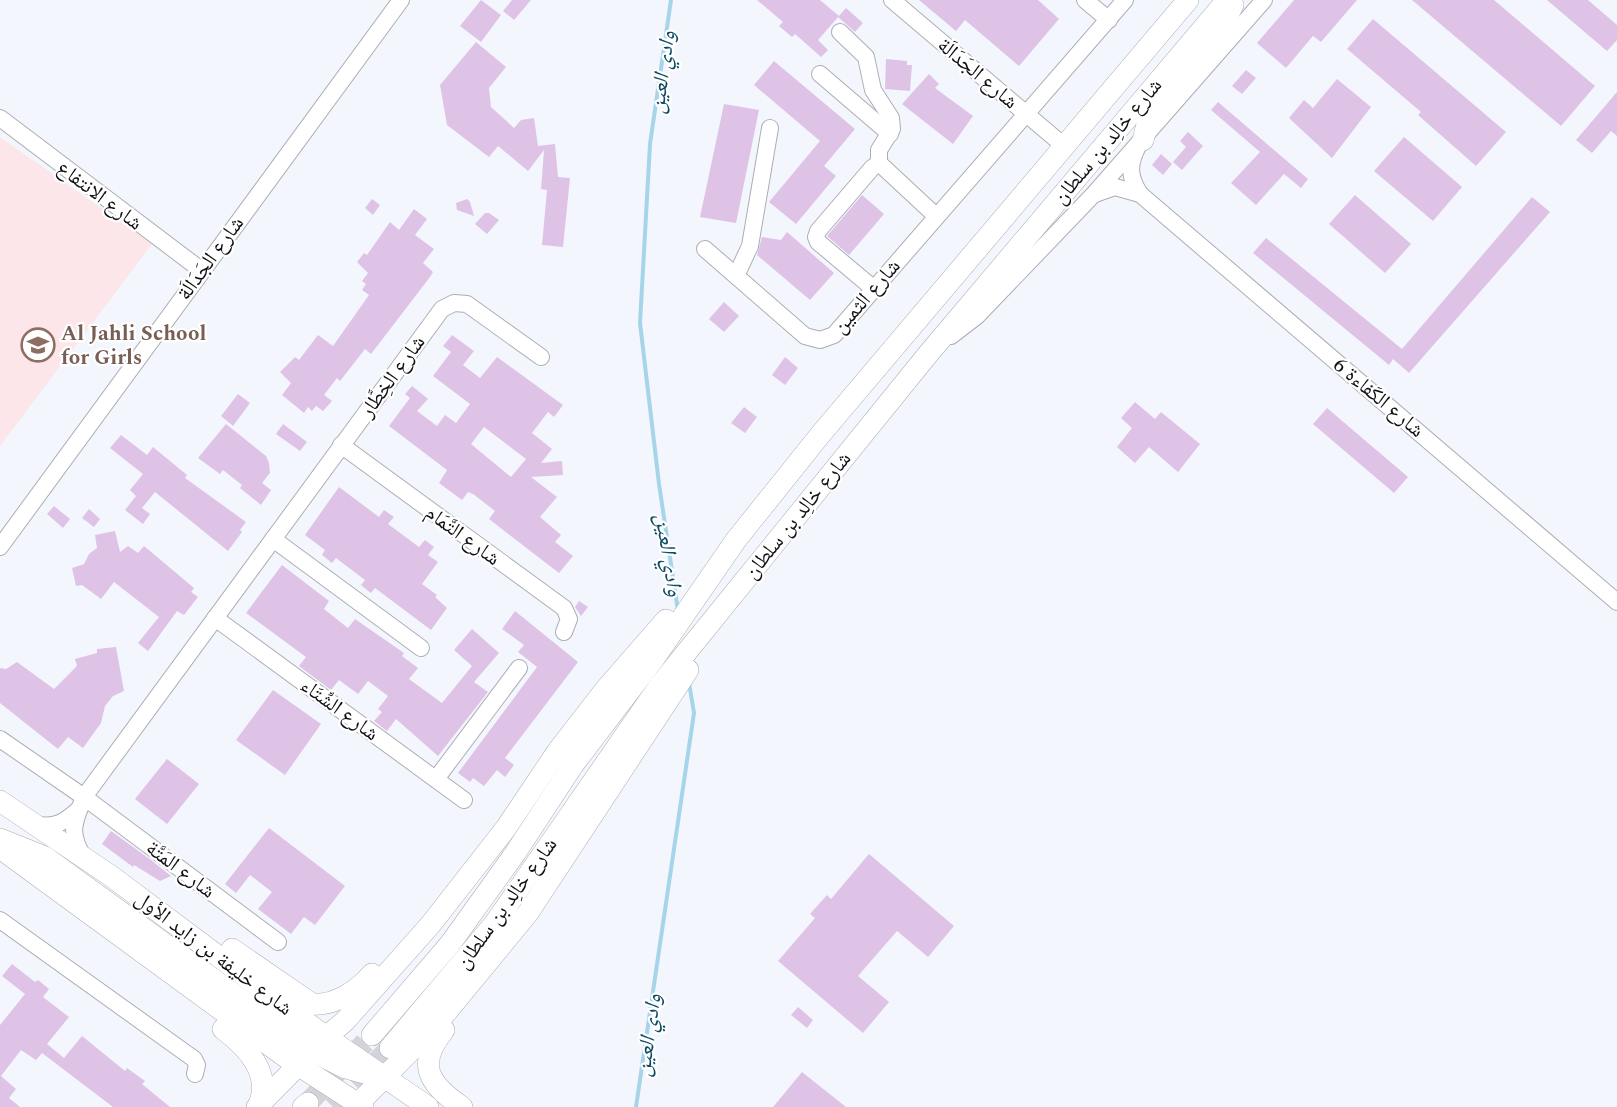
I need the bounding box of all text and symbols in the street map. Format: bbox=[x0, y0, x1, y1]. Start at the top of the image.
water label: وادي العين bbox=[640, 29, 685, 116]
street label: شارع الجَدَالَة bbox=[930, 30, 1025, 117]
street label: شارع خالِد بن سلطان bbox=[1045, 71, 1170, 212]
street label: شارع الانتفاع bbox=[50, 153, 149, 239]
street label: شارع الجَدَالَة bbox=[169, 210, 252, 307]
street label: شارع الثمين bbox=[825, 252, 909, 341]
place label: Al Jahli School for Girls bbox=[61, 318, 206, 374]
school or university icon: Al Jahli School for Girls bbox=[20, 327, 56, 363]
street label: شارع الخِطَّار bbox=[351, 329, 434, 425]
street label: شارع الكَفاءة 6 bbox=[1325, 350, 1431, 446]
street label: شارع خالِد بن سلطان bbox=[736, 445, 859, 587]
street label: شارع التَّمَام bbox=[418, 497, 507, 574]
water label: وادي العين bbox=[646, 512, 691, 599]
street label: شارع الشِّتَاء bbox=[293, 670, 385, 749]
street label: شارع خالِد بن سلطان bbox=[448, 831, 566, 976]
street label: شارع المَتَّة bbox=[139, 833, 222, 907]
street label: شارع خليفة بن زايد الأول bbox=[127, 884, 299, 1024]
water label: وادي العين bbox=[626, 992, 671, 1079]

